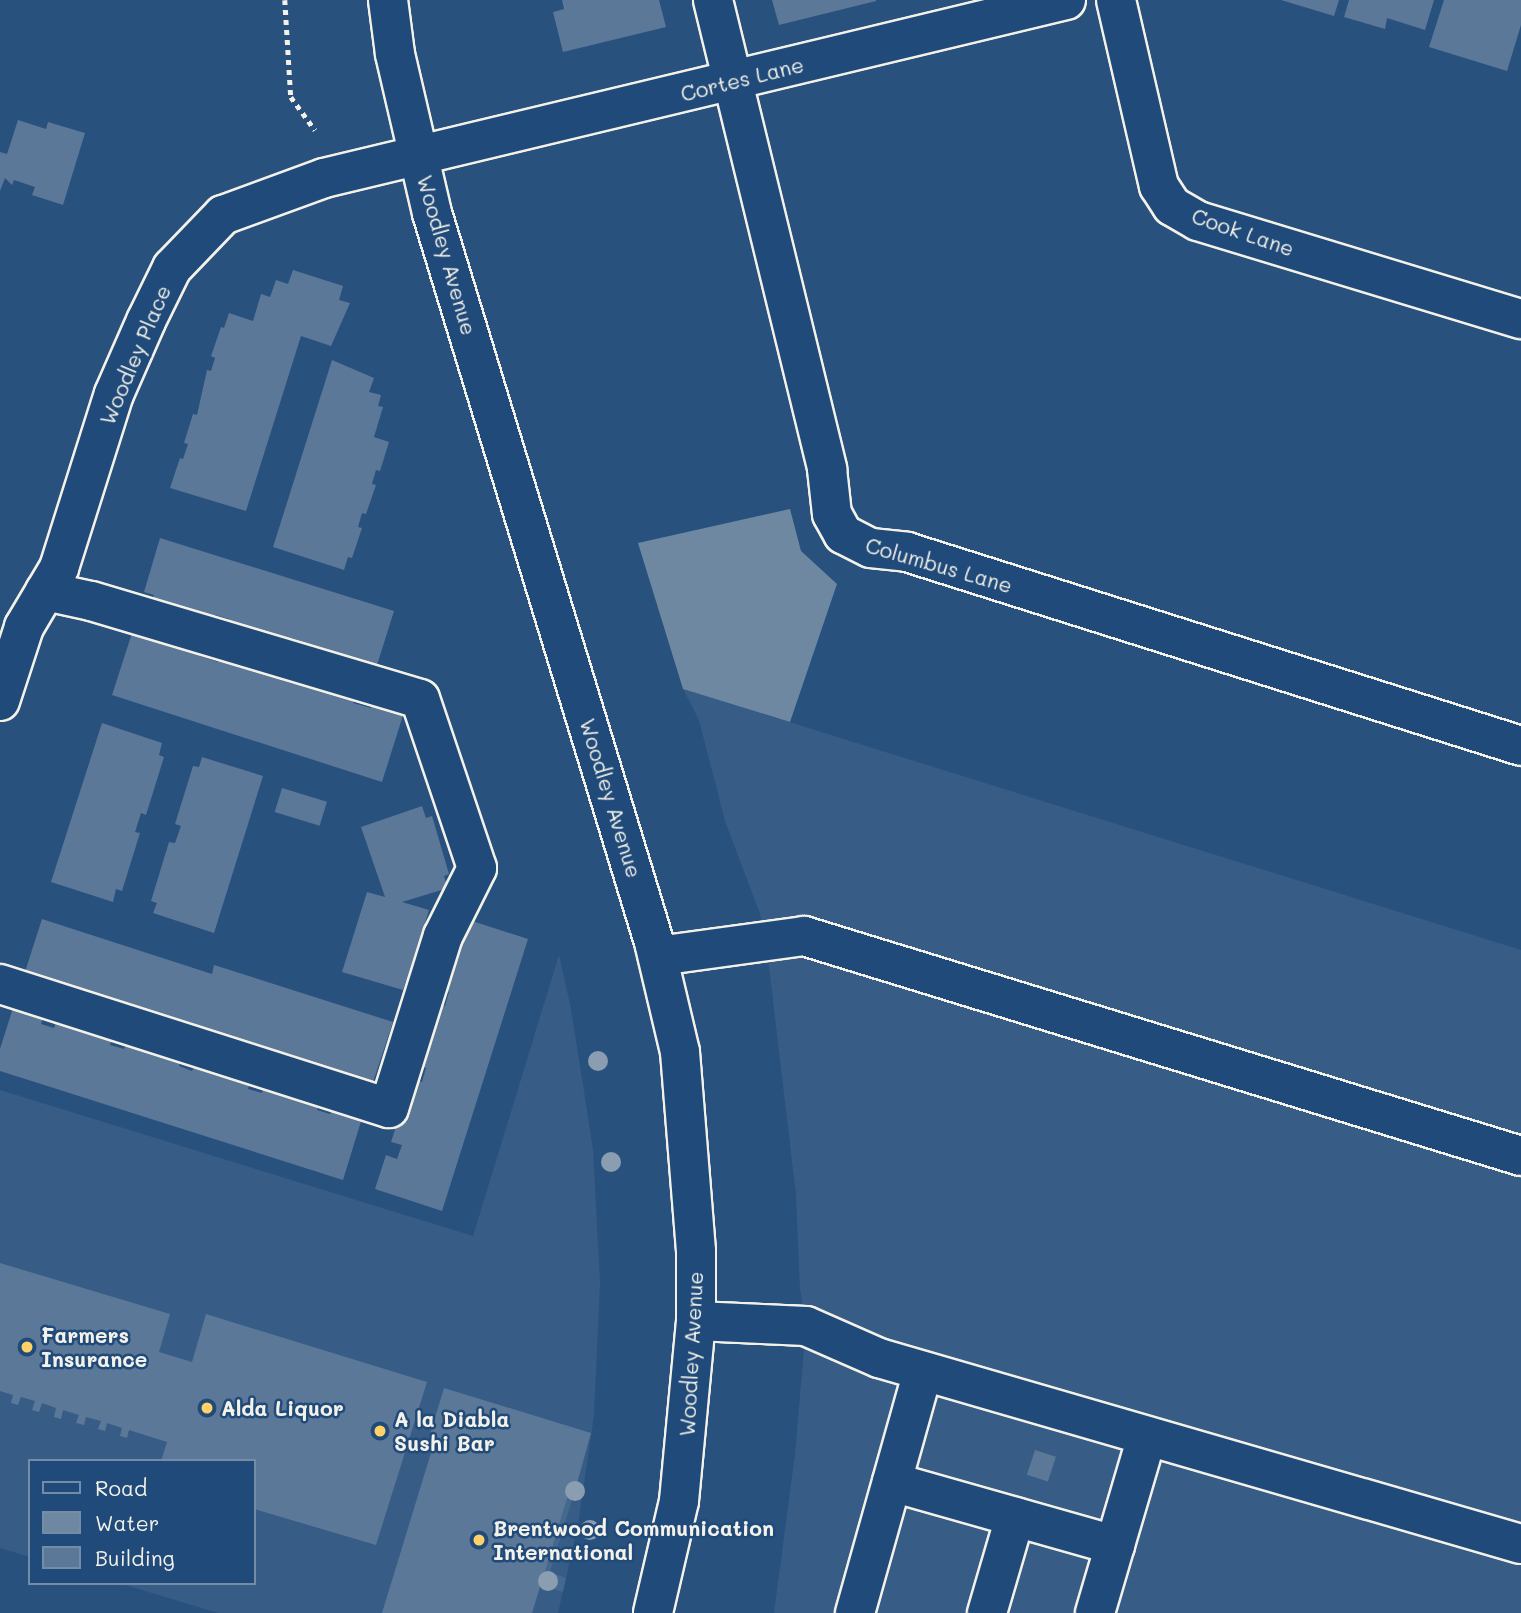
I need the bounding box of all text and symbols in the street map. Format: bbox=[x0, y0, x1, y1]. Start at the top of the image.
street label: Cortes Lane bbox=[678, 52, 806, 106]
street label: Woodley Avenue bbox=[412, 172, 482, 338]
street label: Cook Lane bbox=[1189, 203, 1297, 261]
street label: Woodley Place bbox=[94, 281, 176, 429]
street label: Columbus Lane bbox=[863, 532, 1015, 598]
street label: Woodley Avenue bbox=[575, 715, 647, 881]
street label: Woodley Avenue bbox=[674, 1271, 708, 1437]
place label: Farmers Insurance bbox=[41, 1322, 147, 1372]
marker: Farmers Insurance bbox=[19, 1339, 35, 1355]
place label: Alda Liquor bbox=[221, 1395, 344, 1421]
marker: Alda Liquor bbox=[199, 1400, 215, 1416]
place label: A la Diabla Sushi Bar bbox=[394, 1406, 509, 1456]
marker: A la Diabla Sushi Bar bbox=[372, 1423, 388, 1439]
legend bbox=[28, 1459, 256, 1585]
text: Road bbox=[95, 1474, 147, 1501]
text: Water bbox=[95, 1509, 159, 1536]
place label: Brentwood Communication International bbox=[493, 1515, 774, 1565]
marker: Brentwood Communication International bbox=[471, 1532, 487, 1548]
text: Building bbox=[95, 1544, 175, 1571]

